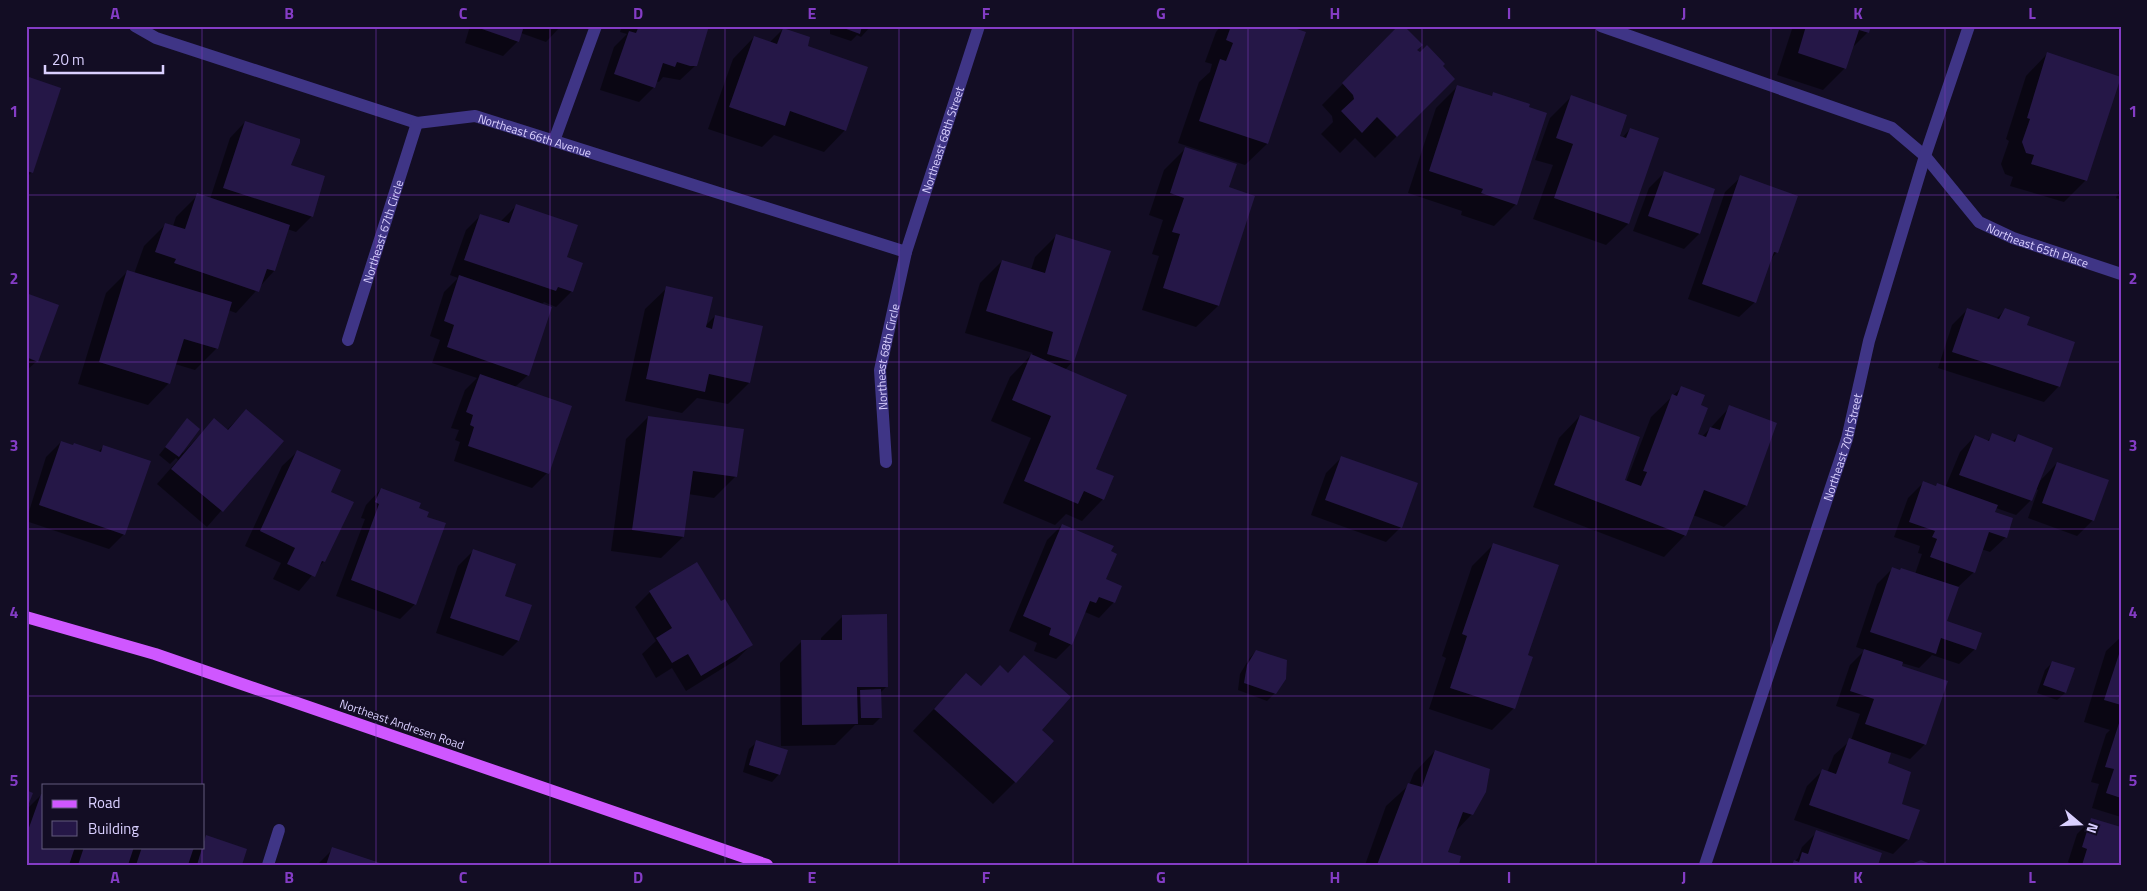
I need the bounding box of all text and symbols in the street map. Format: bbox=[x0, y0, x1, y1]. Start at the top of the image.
text: A bbox=[110, 1, 120, 25]
text: B bbox=[284, 1, 294, 25]
text: C bbox=[459, 1, 468, 25]
text: D bbox=[633, 1, 643, 25]
text: E bbox=[808, 1, 817, 25]
text: F bbox=[982, 1, 991, 25]
text: G bbox=[1156, 1, 1166, 25]
text: H bbox=[1330, 1, 1340, 25]
text: I bbox=[1507, 1, 1511, 25]
text: J bbox=[1682, 1, 1686, 25]
text: K bbox=[1853, 1, 1863, 25]
text: L bbox=[2028, 1, 2036, 25]
scale bar bbox=[45, 42, 162, 74]
text: 20 m bbox=[52, 48, 85, 71]
street label: Northeast 68th Street bbox=[916, 83, 969, 196]
text: 1 bbox=[10, 99, 18, 123]
text: 1 bbox=[2129, 99, 2137, 123]
street label: Northeast 66th Avenue bbox=[476, 108, 594, 162]
street label: Northeast 67th Circle bbox=[357, 177, 408, 286]
street label: Northeast 65th Place bbox=[1983, 217, 2091, 272]
text: 2 bbox=[10, 266, 18, 290]
text: 2 bbox=[2129, 266, 2137, 290]
street label: Northeast 68th Circle bbox=[870, 302, 904, 411]
street label: Northeast 70th Street bbox=[1817, 391, 1867, 503]
text: 3 bbox=[10, 433, 18, 457]
text: 3 bbox=[2129, 433, 2137, 457]
text: 4 bbox=[10, 600, 19, 624]
text: 4 bbox=[2129, 600, 2138, 624]
street label: Northeast Andresen Road bbox=[337, 694, 467, 754]
text: 5 bbox=[10, 768, 19, 792]
text: 5 bbox=[2129, 768, 2138, 792]
legend bbox=[42, 784, 205, 848]
text: Road bbox=[88, 791, 120, 814]
north arrow bbox=[2054, 798, 2104, 848]
text: Building bbox=[88, 817, 139, 840]
text: N bbox=[2081, 820, 2104, 836]
text: A bbox=[110, 865, 120, 889]
text: B bbox=[284, 865, 294, 889]
text: C bbox=[459, 865, 468, 889]
text: D bbox=[633, 865, 643, 889]
text: E bbox=[808, 865, 817, 889]
text: F bbox=[982, 865, 991, 889]
text: G bbox=[1156, 865, 1166, 889]
text: H bbox=[1330, 865, 1340, 889]
text: I bbox=[1507, 865, 1511, 889]
text: J bbox=[1682, 865, 1686, 889]
text: K bbox=[1853, 865, 1863, 889]
text: L bbox=[2028, 865, 2036, 889]

